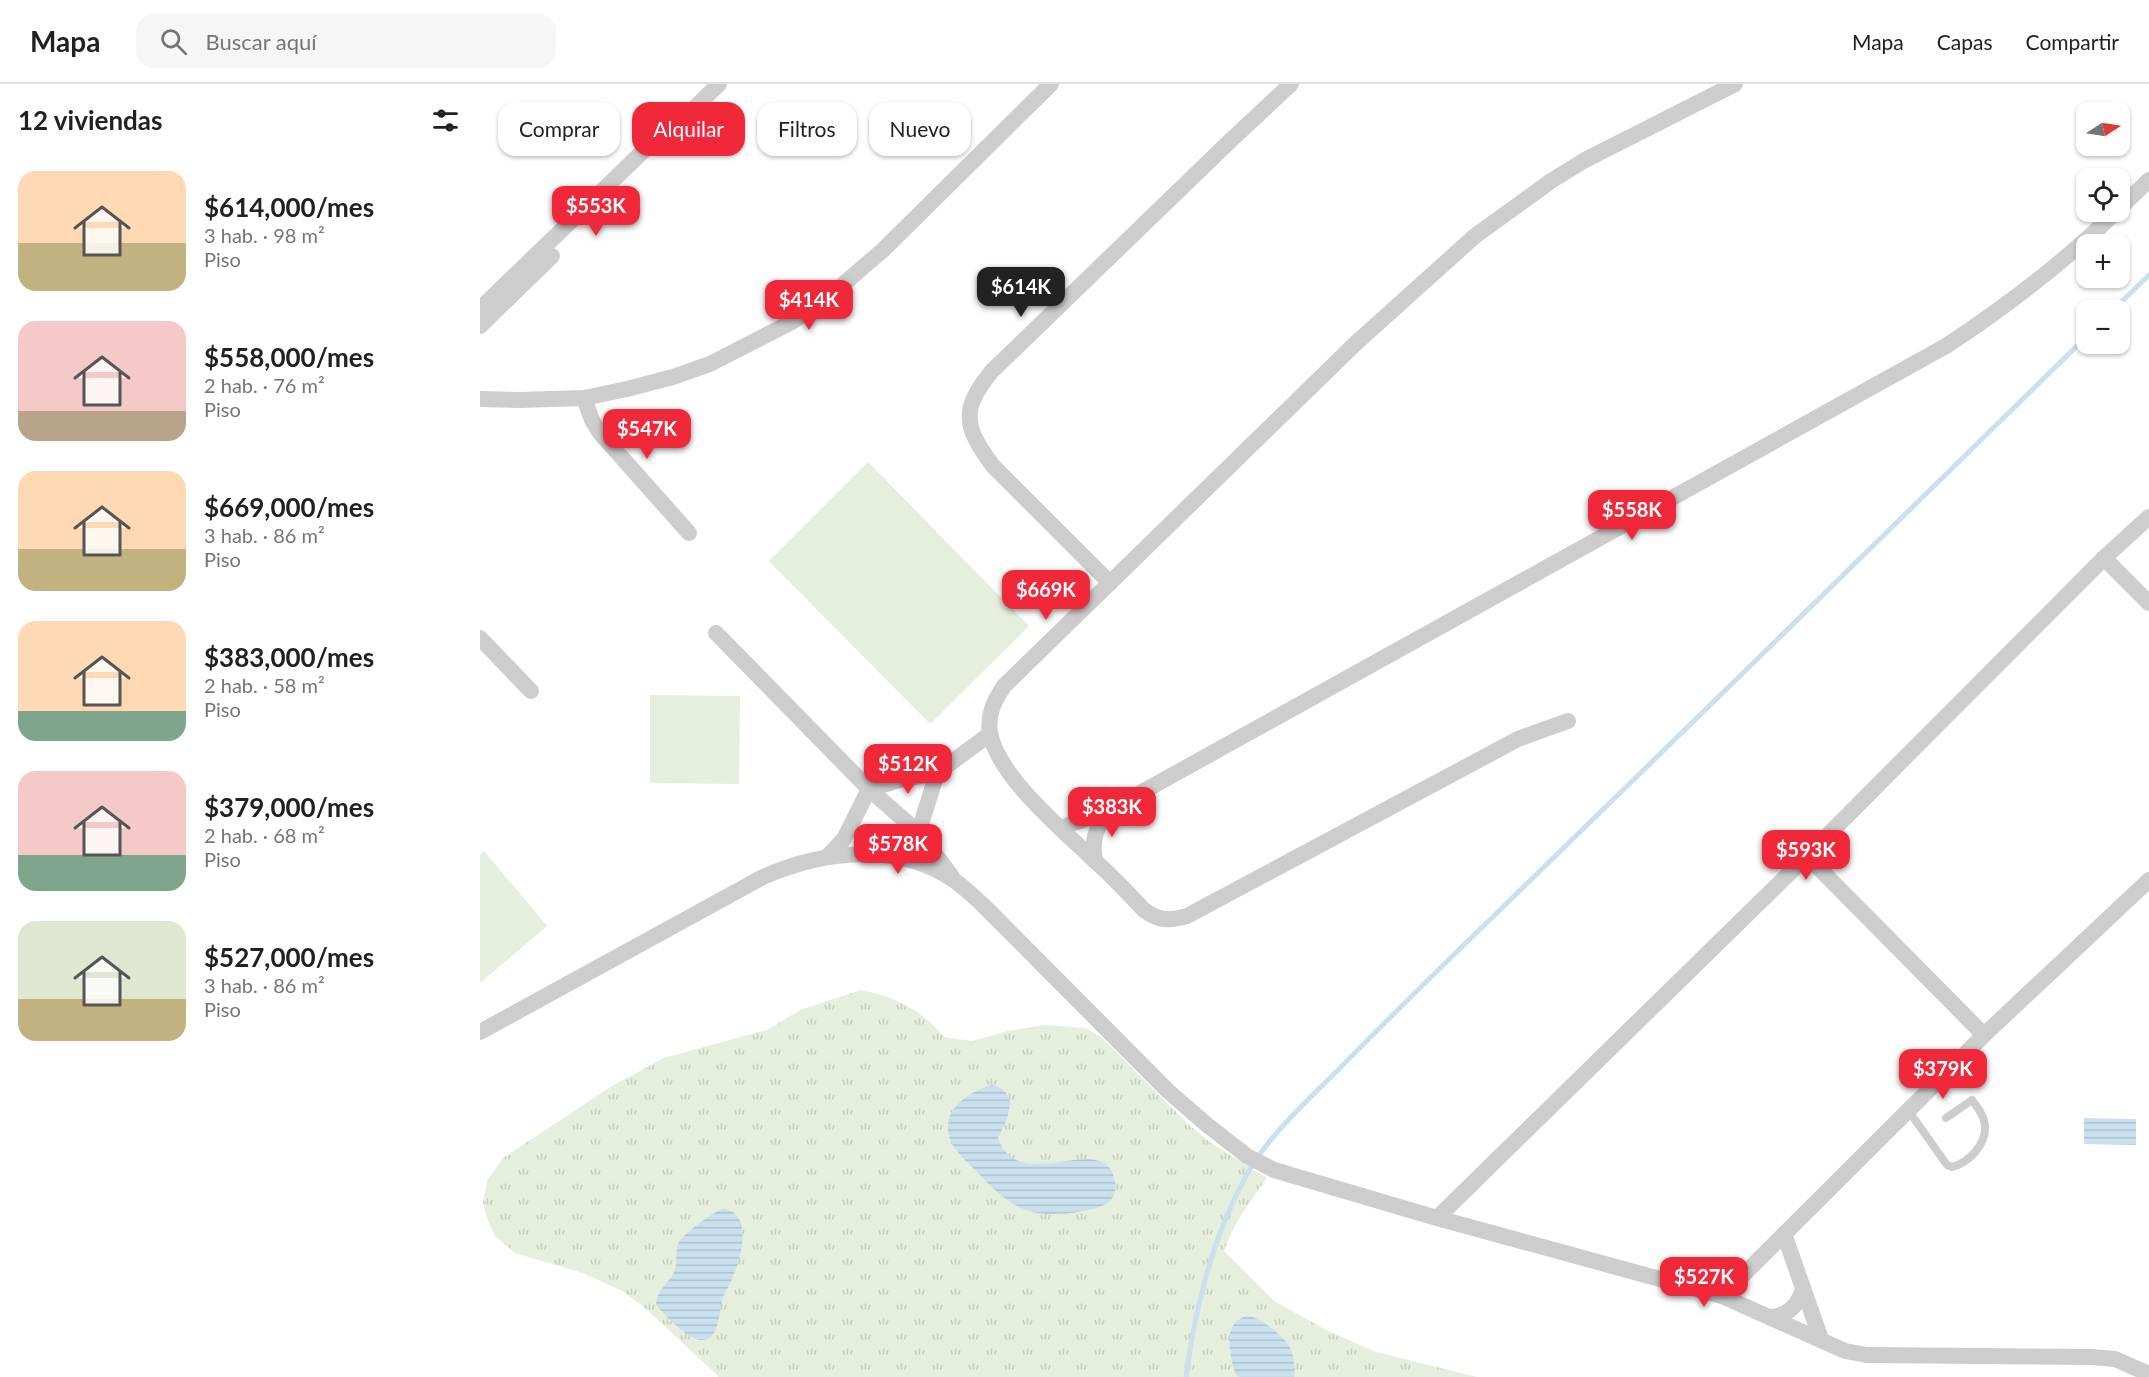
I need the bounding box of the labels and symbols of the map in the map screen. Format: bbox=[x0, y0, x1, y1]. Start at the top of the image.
north arrow bbox=[2076, 102, 2130, 156]
pin: $553K bbox=[554, 186, 638, 237]
pin: $614K bbox=[979, 267, 1063, 318]
pin: $414K bbox=[767, 280, 851, 331]
pin: $547K bbox=[605, 409, 689, 460]
pin: $558K bbox=[1590, 490, 1674, 541]
pin: $669K bbox=[1004, 570, 1088, 621]
pin: $512K bbox=[866, 744, 950, 795]
pin: $383K bbox=[1070, 787, 1154, 838]
pin: $578K bbox=[856, 824, 940, 875]
pin: $593K bbox=[1764, 830, 1848, 881]
pin: $379K bbox=[1901, 1049, 1985, 1100]
pin: $527K bbox=[1662, 1257, 1746, 1308]

